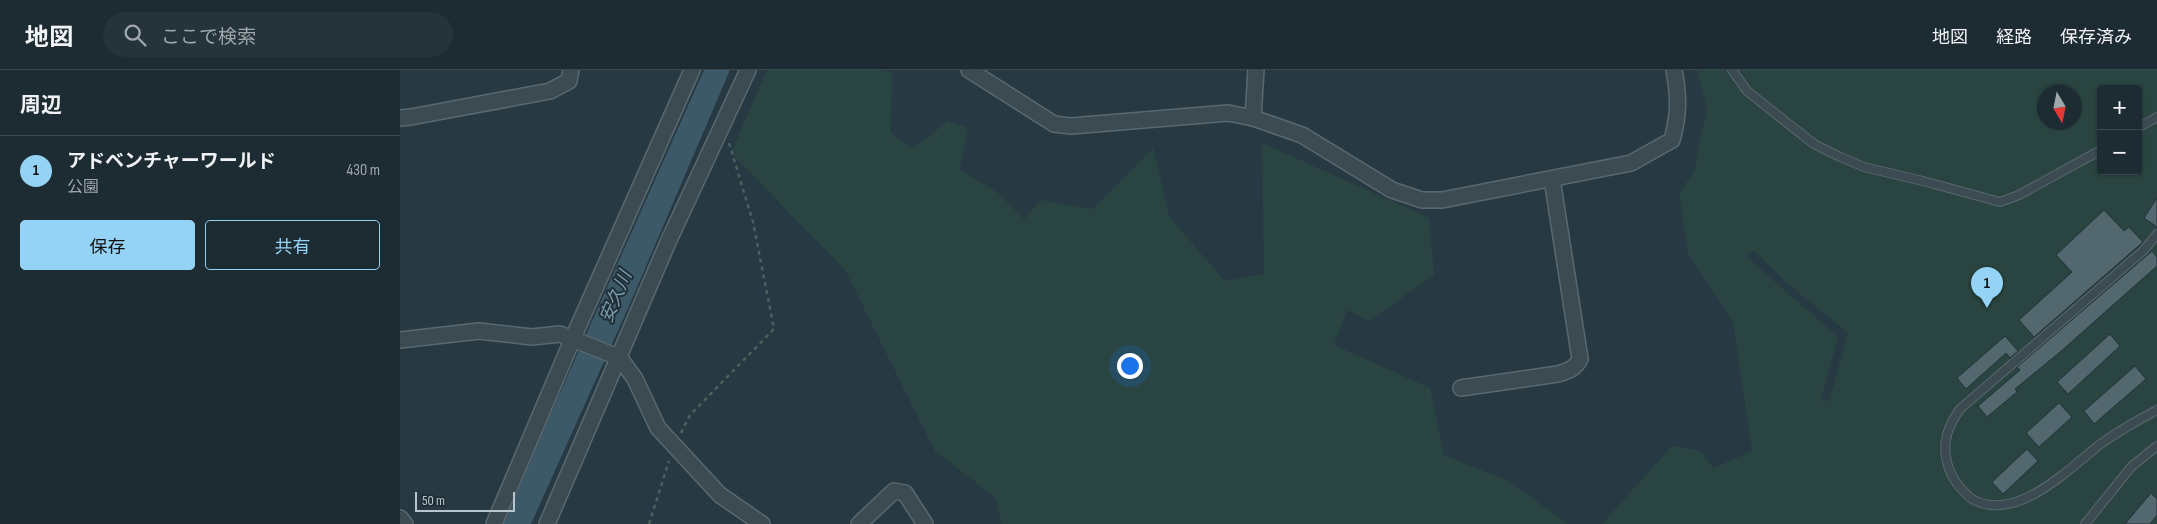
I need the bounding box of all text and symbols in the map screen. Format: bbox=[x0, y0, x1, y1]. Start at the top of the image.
search box bbox=[103, 12, 453, 57]
icon: search bbox=[121, 21, 149, 49]
text: 地図 bbox=[25, 23, 73, 52]
text: ここで検索 bbox=[161, 26, 256, 49]
text: 地図 bbox=[1932, 27, 1968, 48]
text: 経路 bbox=[1996, 27, 2032, 48]
text: 保存済み bbox=[2060, 27, 2132, 48]
north arrow bbox=[2037, 85, 2082, 130]
map controls bbox=[2097, 85, 2142, 175]
button: + bbox=[2097, 85, 2142, 130]
text: 周辺 bbox=[20, 93, 62, 118]
button: − bbox=[2097, 130, 2142, 175]
text: アドベンチャーワールド bbox=[67, 150, 276, 173]
text: 1 bbox=[33, 161, 39, 180]
text: 430 m bbox=[347, 161, 380, 180]
text: 公園 bbox=[67, 178, 99, 197]
button: 保存 bbox=[20, 220, 195, 270]
button: 共有 bbox=[205, 220, 380, 270]
water label: 安久川 bbox=[596, 266, 637, 326]
pin: 1 bbox=[1971, 267, 2003, 308]
your location bbox=[1117, 353, 1143, 379]
scale bar bbox=[415, 489, 515, 512]
text: 50 m bbox=[422, 492, 445, 509]

